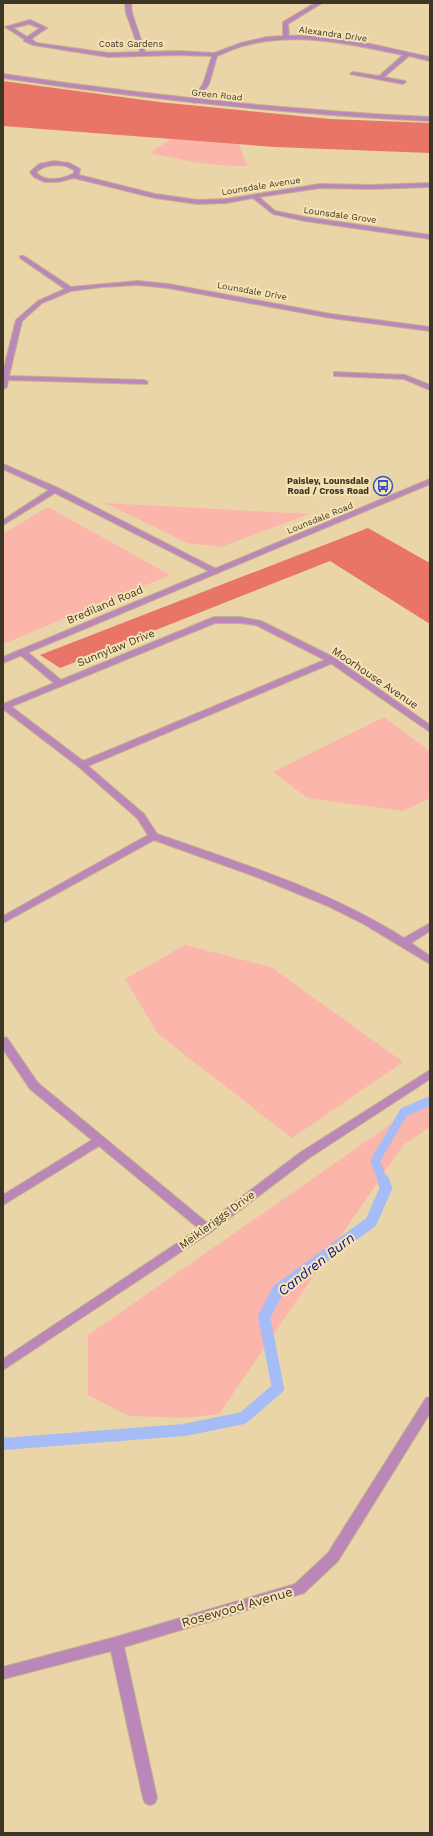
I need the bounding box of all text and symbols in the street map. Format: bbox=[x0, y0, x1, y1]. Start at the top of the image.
street label: Alexandra Drive bbox=[298, 24, 368, 44]
street label: Coats Gardens bbox=[99, 39, 163, 49]
street label: Green Road bbox=[191, 87, 243, 103]
street label: Lounsdale Avenue bbox=[221, 175, 301, 197]
street label: Lounsdale Grove bbox=[303, 205, 377, 225]
street label: Lounsdale Drive bbox=[216, 280, 288, 302]
bus stop icon: Paisley, Lounsdale Road / Cross Road bbox=[372, 475, 394, 497]
place label: Paisley, Lounsdale Road / Cross Road bbox=[287, 476, 369, 496]
street label: Lounsdale Road bbox=[286, 500, 354, 536]
street label: Brediland Road bbox=[65, 583, 145, 627]
street label: Sunnylaw Drive bbox=[75, 627, 157, 669]
street label: Moorhouse Avenue bbox=[329, 644, 421, 712]
street label: Meikleriggs Drive bbox=[177, 1188, 257, 1252]
water label: Candren Burn bbox=[275, 1229, 357, 1299]
street label: Rosewood Avenue bbox=[180, 1584, 294, 1630]

